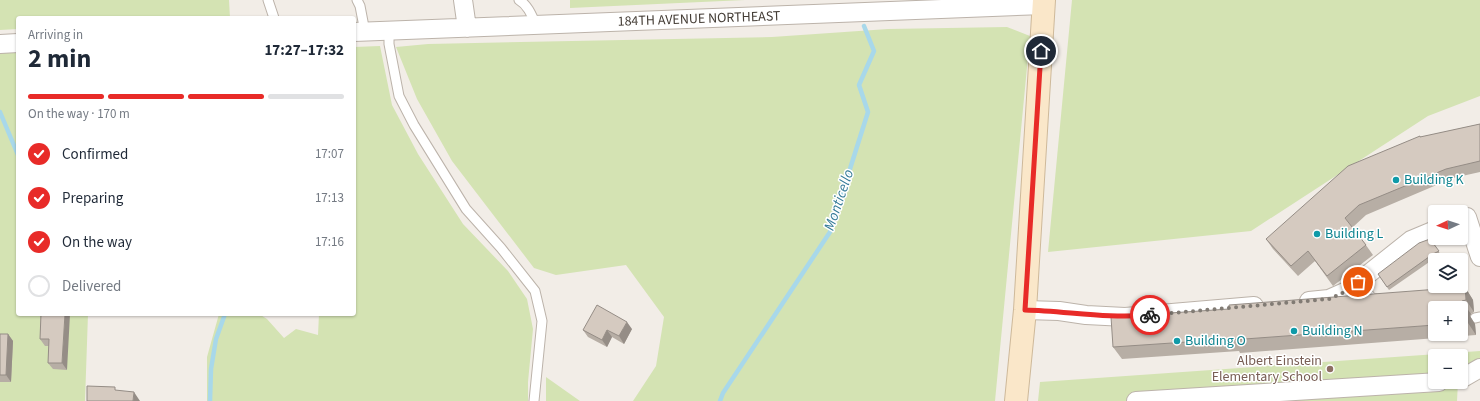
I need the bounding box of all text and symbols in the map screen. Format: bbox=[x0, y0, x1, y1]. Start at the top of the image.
street label: 184TH AVENUE NORTHEAST bbox=[617, 6, 781, 32]
text: Arriving in bbox=[28, 26, 83, 44]
pin bbox=[1024, 34, 1058, 68]
text: 2 min bbox=[28, 40, 91, 77]
text: 17:27–17:32 bbox=[264, 40, 344, 61]
icon: home bbox=[1030, 40, 1052, 62]
text: On the way · 170 m bbox=[28, 105, 130, 123]
icon: check bbox=[28, 143, 50, 165]
text: Confirmed bbox=[62, 144, 128, 165]
text: 17:07 bbox=[315, 145, 344, 163]
water label: Monticello bbox=[819, 166, 859, 233]
place label: Building K bbox=[1404, 170, 1465, 190]
marker: Building K bbox=[1391, 175, 1401, 185]
icon: check bbox=[28, 187, 50, 209]
text: Preparing bbox=[62, 188, 123, 209]
text: 17:13 bbox=[315, 189, 344, 207]
north arrow bbox=[1428, 205, 1468, 245]
map controls bbox=[1428, 205, 1468, 389]
place label: Building L bbox=[1325, 224, 1384, 244]
marker: Building L bbox=[1312, 229, 1322, 239]
icon: check bbox=[28, 231, 50, 253]
text: On the way bbox=[62, 232, 132, 253]
text: 17:16 bbox=[315, 233, 344, 251]
button: layers bbox=[1428, 253, 1468, 293]
pin bbox=[1341, 265, 1375, 299]
icon: bag bbox=[1347, 271, 1369, 293]
text: Delivered bbox=[62, 276, 121, 297]
courier bbox=[1130, 295, 1170, 335]
button: + bbox=[1428, 301, 1468, 341]
icon: bike bbox=[1139, 304, 1161, 326]
place label: Building N bbox=[1302, 321, 1363, 341]
marker: Building N bbox=[1289, 326, 1299, 336]
place label: Building O bbox=[1185, 331, 1246, 351]
marker: Building O bbox=[1172, 336, 1182, 346]
button: − bbox=[1428, 349, 1468, 389]
place label: Albert Einstein Elementary School bbox=[1212, 351, 1322, 387]
marker: Albert Einstein Elementary School bbox=[1325, 364, 1335, 374]

